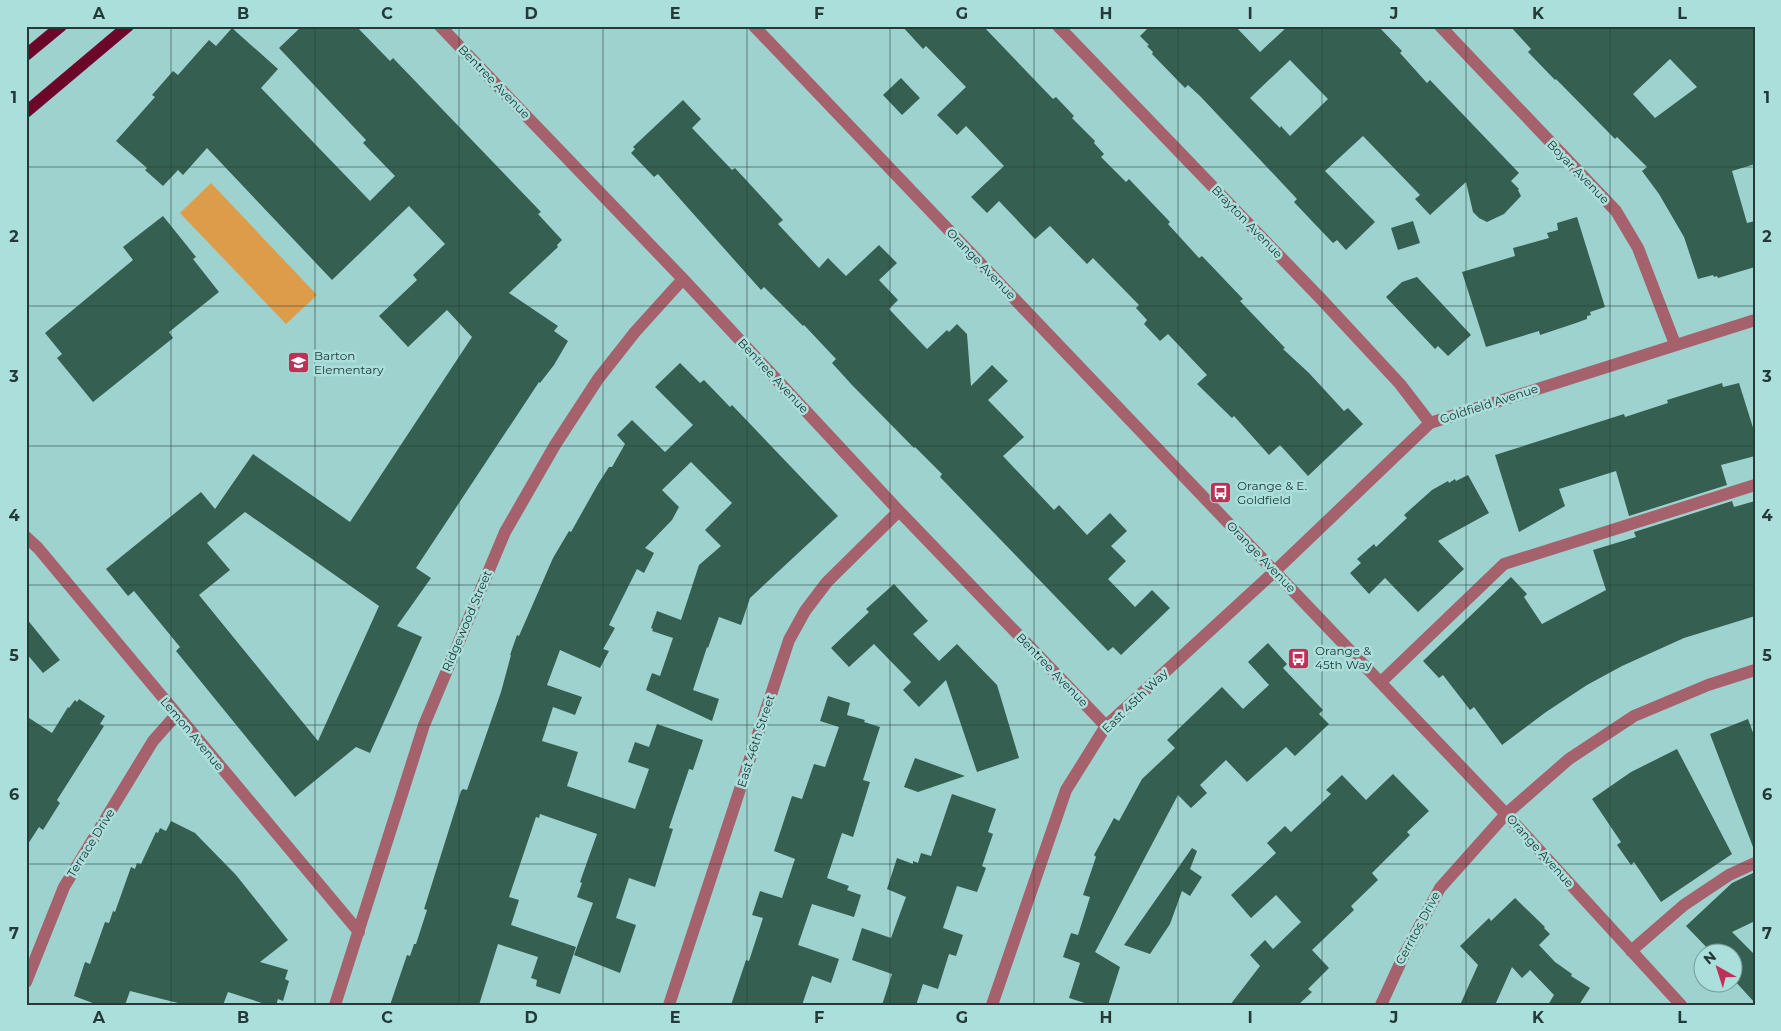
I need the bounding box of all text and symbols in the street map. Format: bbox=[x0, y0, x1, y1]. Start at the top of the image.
text: A bbox=[92, 4, 106, 23]
text: B bbox=[237, 4, 249, 23]
text: C bbox=[381, 4, 393, 23]
text: D bbox=[524, 4, 538, 23]
text: E bbox=[670, 4, 680, 23]
text: F bbox=[814, 4, 824, 23]
text: G bbox=[956, 4, 968, 23]
text: H bbox=[1100, 4, 1112, 23]
text: I bbox=[1247, 4, 1253, 23]
text: J bbox=[1389, 4, 1398, 23]
text: K bbox=[1532, 4, 1545, 23]
text: L bbox=[1677, 4, 1687, 23]
street label: Bentree Avenue bbox=[455, 42, 533, 122]
text: 1 bbox=[11, 88, 17, 107]
text: 1 bbox=[1764, 88, 1770, 107]
street label: Boyar Avenue bbox=[1544, 137, 1613, 207]
street label: Brayton Avenue bbox=[1209, 182, 1286, 261]
street label: Orange Avenue bbox=[943, 225, 1019, 302]
text: 2 bbox=[9, 227, 19, 246]
text: 2 bbox=[1762, 227, 1772, 246]
street label: Bentree Avenue bbox=[735, 335, 812, 416]
place label: Barton Elementary bbox=[314, 348, 384, 377]
school or university icon: Barton Elementary bbox=[286, 351, 310, 375]
text: 3 bbox=[8, 367, 19, 386]
text: 3 bbox=[1761, 367, 1772, 386]
street label: Goldfield Avenue bbox=[1438, 381, 1540, 426]
place label: Orange & E. Goldfield bbox=[1237, 478, 1307, 507]
bus stop icon: Orange & E. Goldfield bbox=[1209, 481, 1233, 505]
text: 4 bbox=[8, 506, 20, 525]
text: 4 bbox=[1761, 506, 1773, 525]
street label: Orange Avenue bbox=[1223, 518, 1299, 595]
street label: Ridgewood Street bbox=[438, 568, 495, 674]
street label: Bentree Avenue bbox=[1013, 630, 1091, 710]
place label: Orange & 45th Way bbox=[1315, 643, 1372, 672]
text: 5 bbox=[9, 646, 19, 665]
bus stop icon: Orange & 45th Way bbox=[1287, 646, 1311, 670]
text: 5 bbox=[1762, 646, 1772, 665]
street label: East 45th Way bbox=[1099, 665, 1171, 736]
street label: East 46th Street bbox=[733, 693, 778, 789]
street label: Lemon Avenue bbox=[157, 694, 227, 773]
text: 6 bbox=[9, 785, 19, 804]
text: 6 bbox=[1762, 785, 1772, 804]
street label: Terrace Drive bbox=[64, 806, 118, 880]
street label: Orange Avenue bbox=[1504, 811, 1577, 890]
street label: Cerritos Drive bbox=[1392, 889, 1443, 967]
text: 7 bbox=[9, 924, 19, 943]
text: 7 bbox=[1762, 924, 1772, 943]
north arrow bbox=[1694, 944, 1744, 994]
text: N bbox=[1700, 947, 1720, 968]
text: A bbox=[92, 1008, 106, 1027]
text: B bbox=[237, 1008, 249, 1027]
text: C bbox=[381, 1008, 393, 1027]
text: D bbox=[524, 1008, 538, 1027]
text: E bbox=[670, 1008, 680, 1027]
text: F bbox=[814, 1008, 824, 1027]
text: G bbox=[956, 1008, 968, 1027]
text: H bbox=[1100, 1008, 1112, 1027]
text: I bbox=[1247, 1008, 1253, 1027]
text: J bbox=[1389, 1008, 1398, 1027]
text: K bbox=[1532, 1008, 1545, 1027]
text: L bbox=[1677, 1008, 1687, 1027]

